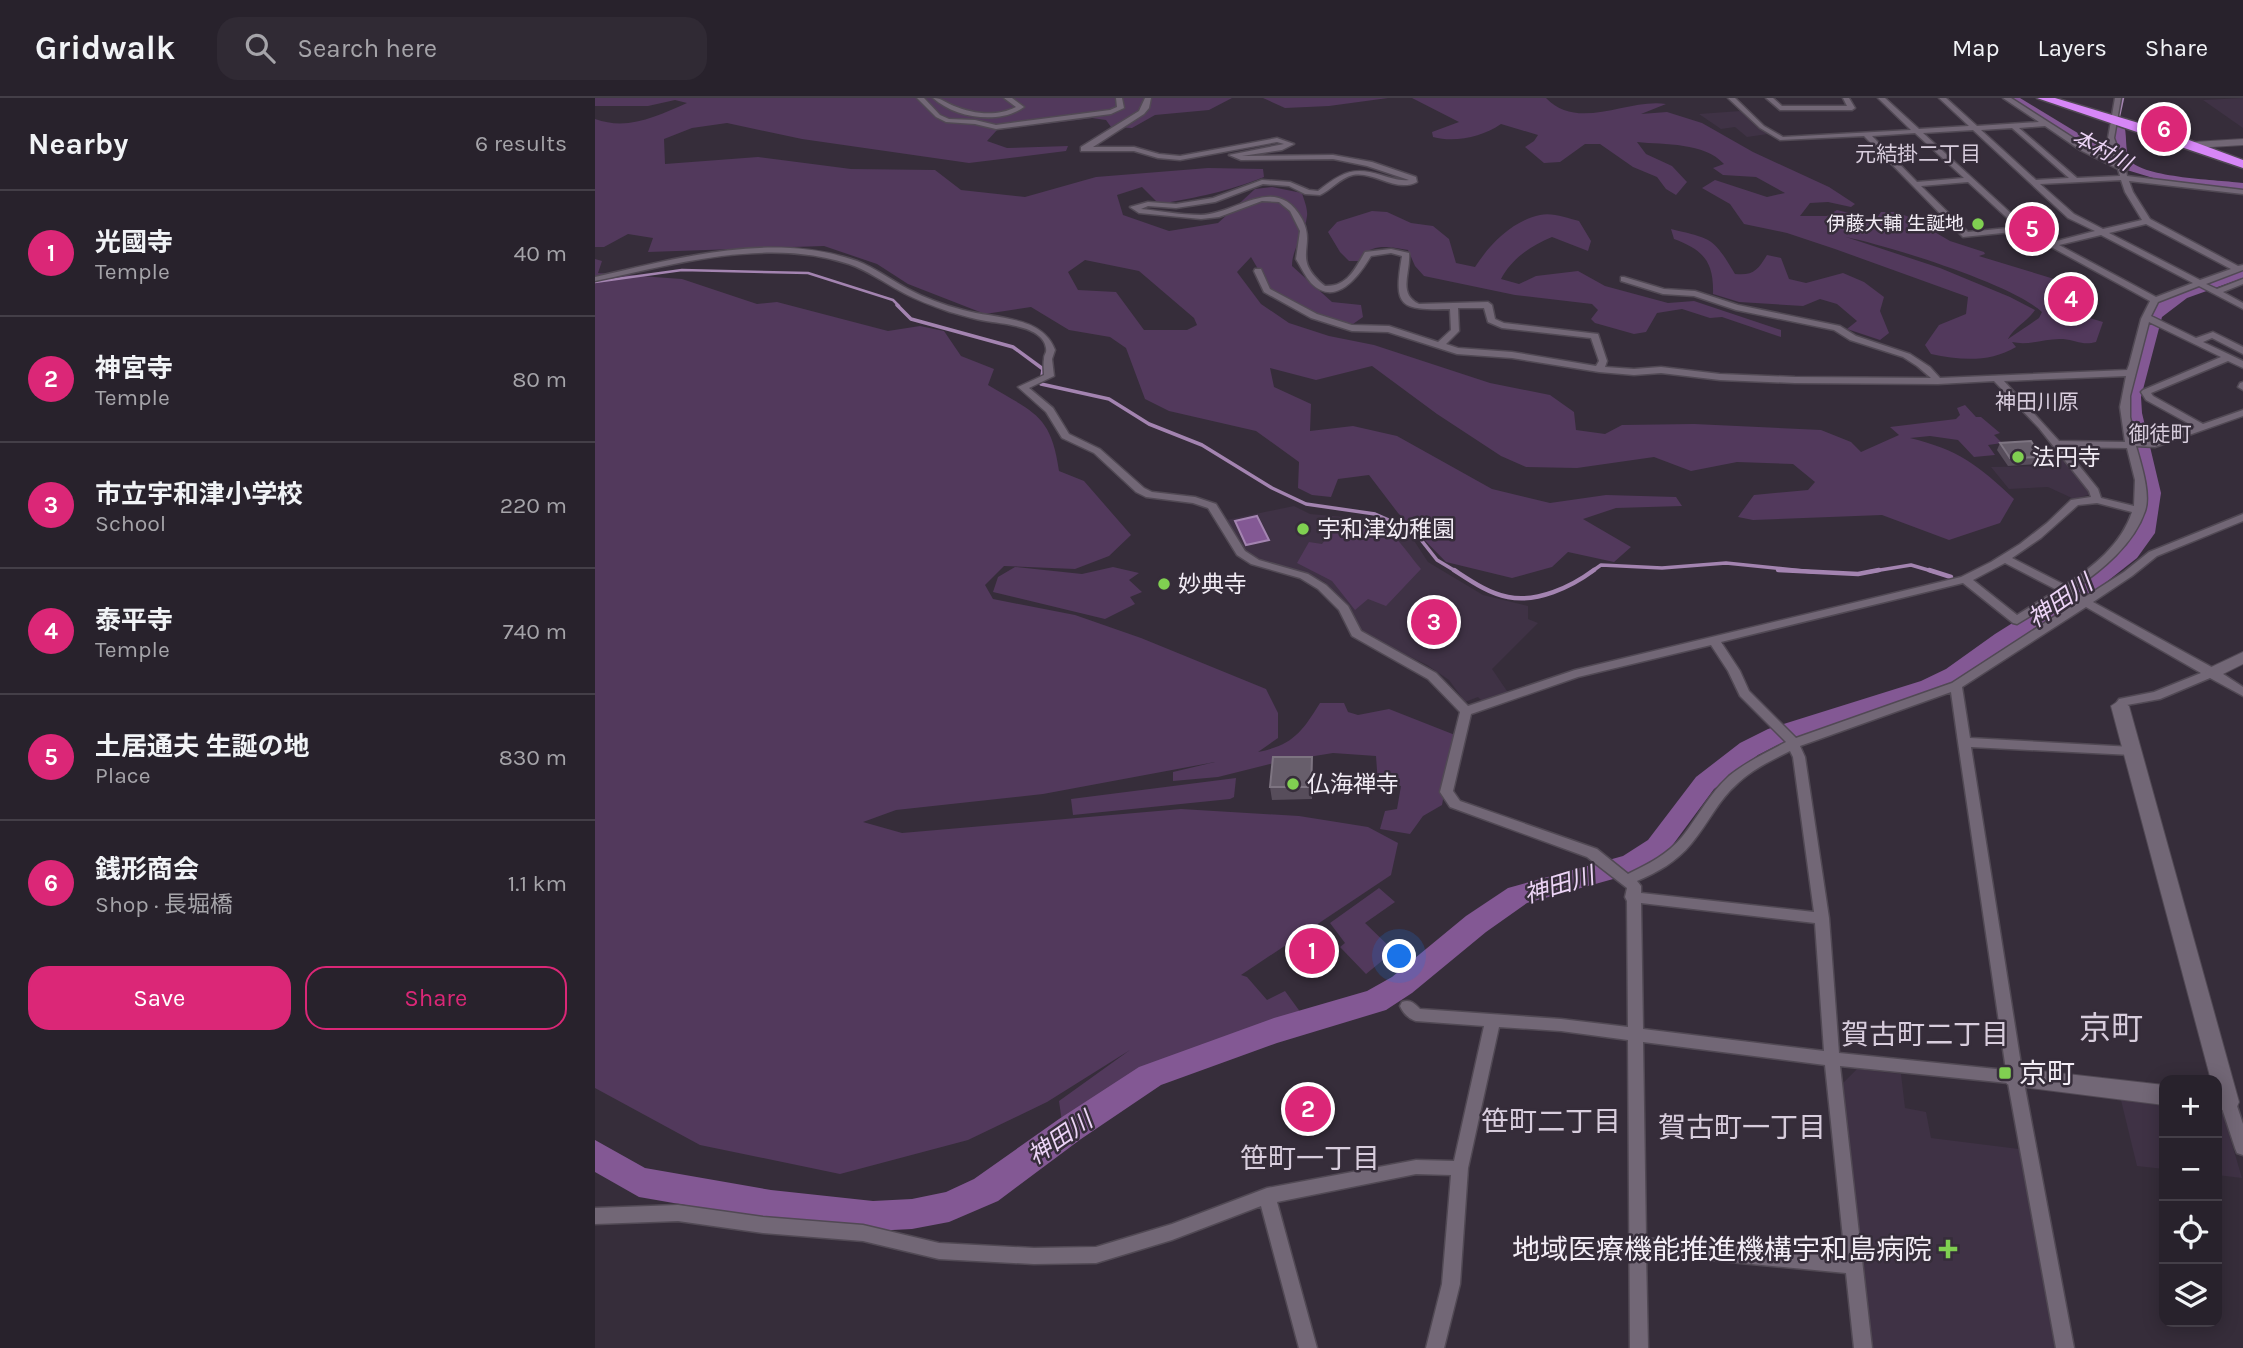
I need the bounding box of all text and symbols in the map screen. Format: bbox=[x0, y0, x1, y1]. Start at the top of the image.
search box bbox=[217, 17, 707, 80]
text: Gridwalk bbox=[35, 29, 175, 67]
icon: search bbox=[241, 29, 279, 67]
text: Search here bbox=[297, 33, 437, 64]
text: Map bbox=[1952, 34, 2000, 62]
text: Layers bbox=[2038, 34, 2107, 62]
text: Share bbox=[2145, 34, 2208, 62]
pin: 6 bbox=[2141, 103, 2187, 155]
water label: 本村川 bbox=[2069, 125, 2137, 176]
text: Nearby bbox=[28, 126, 128, 162]
text: 6 results bbox=[475, 130, 567, 157]
district label: 元結掛二丁目 bbox=[1855, 142, 1981, 166]
pin: 5 bbox=[2009, 203, 2055, 255]
place label: 伊藤大輔 生誕地 bbox=[1826, 213, 1964, 235]
marker: 伊藤大輔 生誕地 bbox=[1970, 216, 1986, 232]
text: 光國寺 bbox=[95, 227, 173, 258]
text: 1 bbox=[47, 240, 55, 267]
text: 40 m bbox=[514, 240, 567, 267]
text: Temple bbox=[95, 258, 170, 285]
pin: 4 bbox=[2048, 273, 2094, 325]
text: 神宮寺 bbox=[95, 353, 173, 384]
text: 2 bbox=[44, 366, 58, 393]
text: 80 m bbox=[512, 366, 567, 393]
text: Temple bbox=[95, 384, 170, 411]
district label: 神田川原 bbox=[1995, 390, 2079, 414]
district label: 御徒町 bbox=[2129, 422, 2192, 446]
place label: 法円寺 bbox=[2032, 444, 2101, 471]
marker: 法円寺 bbox=[2010, 449, 2026, 465]
text: 市立宇和津小学校 bbox=[95, 479, 303, 510]
text: 3 bbox=[44, 492, 58, 519]
text: 220 m bbox=[500, 492, 567, 519]
text: School bbox=[95, 510, 166, 537]
place label: 宇和津幼稚園 bbox=[1317, 516, 1455, 543]
marker: 宇和津幼稚園 bbox=[1295, 521, 1311, 537]
water label: 神田川 bbox=[2022, 567, 2100, 633]
place label: 妙典寺 bbox=[1178, 571, 1247, 598]
marker: 妙典寺 bbox=[1156, 576, 1172, 592]
pin: 3 bbox=[1411, 596, 1457, 648]
text: 泰平寺 bbox=[95, 605, 173, 636]
text: 4 bbox=[44, 618, 58, 645]
text: 740 m bbox=[503, 618, 567, 645]
text: Temple bbox=[95, 636, 170, 663]
text: 土居通夫 生誕の地 bbox=[95, 731, 310, 762]
text: 5 bbox=[44, 744, 58, 771]
text: 830 m bbox=[499, 744, 567, 771]
text: Place bbox=[95, 762, 151, 789]
place label: 仏海禅寺 bbox=[1307, 771, 1399, 798]
marker: 仏海禅寺 bbox=[1285, 776, 1301, 792]
text: 銭形商会 bbox=[95, 854, 199, 885]
water label: 神田川 bbox=[1520, 860, 1600, 909]
text: 6 bbox=[44, 870, 58, 897]
text: 1.1 km bbox=[508, 870, 567, 897]
text: Shop · 長堀橋 bbox=[95, 891, 233, 918]
pin: 1 bbox=[1289, 925, 1335, 977]
your location bbox=[1382, 939, 1416, 973]
button: Save bbox=[28, 966, 291, 1030]
button: Share bbox=[305, 966, 567, 1030]
district label: 京町 bbox=[2079, 1010, 2143, 1047]
district label: 賀古町二丁目 bbox=[1841, 1018, 2009, 1051]
place label: 京町 bbox=[2019, 1057, 2075, 1090]
marker: 京町 bbox=[1997, 1065, 2013, 1081]
map controls bbox=[2159, 1075, 2222, 1327]
button: + bbox=[2159, 1075, 2222, 1138]
pin: 2 bbox=[1285, 1083, 1331, 1135]
water label: 神田川 bbox=[1022, 1104, 1100, 1170]
district label: 笹町二丁目 bbox=[1481, 1105, 1621, 1138]
district label: 賀古町一丁目 bbox=[1658, 1111, 1826, 1144]
button: − bbox=[2159, 1138, 2222, 1201]
district label: 笹町一丁目 bbox=[1240, 1142, 1380, 1175]
button: locate bbox=[2159, 1201, 2222, 1264]
place label: 地域医療機能推進機構宇和島病院 bbox=[1512, 1233, 1932, 1266]
marker: 地域医療機能推進機構宇和島病院 bbox=[1938, 1239, 1958, 1259]
button: layers bbox=[2159, 1264, 2222, 1327]

